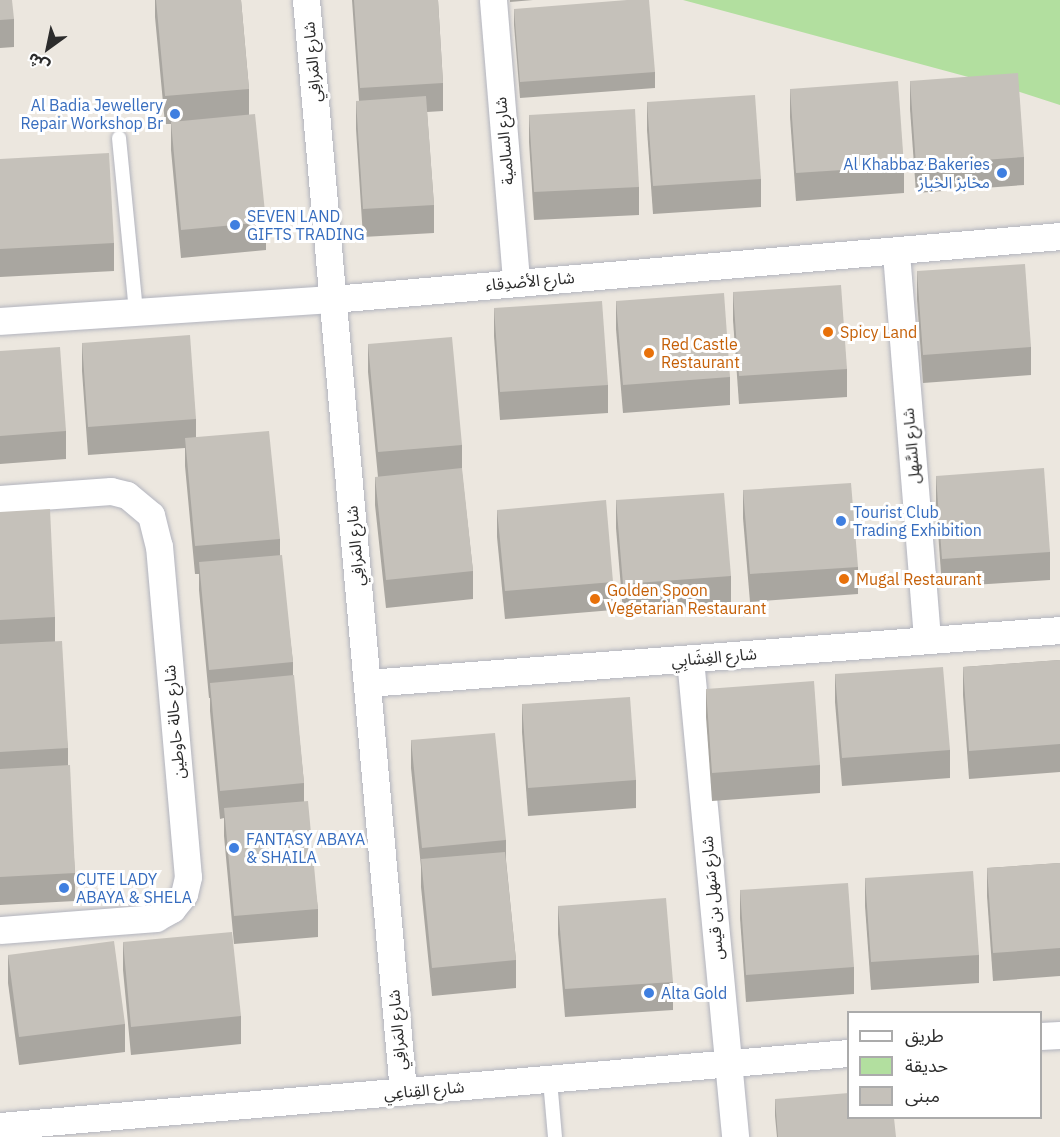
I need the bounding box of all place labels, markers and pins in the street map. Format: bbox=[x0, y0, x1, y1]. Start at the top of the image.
place label: Al Badia Jewellery Repair Workshop Br bbox=[20, 95, 163, 133]
marker: Al Badia Jewellery Repair Workshop Br bbox=[168, 107, 182, 121]
place label: Al Khabbaz Bakeries مخابز الخباز bbox=[843, 154, 990, 192]
marker: Al Khabbaz Bakeries مخابز الخباز bbox=[995, 166, 1009, 180]
place label: SEVEN LAND GIFTS TRADING bbox=[247, 206, 365, 244]
marker: SEVEN LAND GIFTS TRADING bbox=[228, 218, 242, 232]
place label: Spicy Land bbox=[840, 322, 917, 342]
marker: Spicy Land bbox=[821, 325, 835, 339]
place label: Red Castle Restaurant bbox=[661, 334, 740, 372]
marker: Red Castle Restaurant bbox=[642, 346, 656, 360]
place label: Tourist Club Trading Exhibition bbox=[853, 502, 982, 540]
marker: Tourist Club Trading Exhibition bbox=[834, 514, 848, 528]
place label: Mugal Restaurant bbox=[856, 569, 982, 589]
marker: Mugal Restaurant bbox=[837, 572, 851, 586]
place label: Golden Spoon Vegetarian Restaurant bbox=[607, 580, 766, 618]
marker: Golden Spoon Vegetarian Restaurant bbox=[588, 592, 602, 606]
place label: FANTASY ABAYA & SHAILA bbox=[246, 829, 365, 867]
marker: FANTASY ABAYA & SHAILA bbox=[227, 841, 241, 855]
place label: CUTE LADY ABAYA & SHELA bbox=[76, 869, 192, 907]
marker: CUTE LADY ABAYA & SHELA bbox=[57, 881, 71, 895]
place label: Alta Gold bbox=[661, 983, 727, 1003]
marker: Alta Gold bbox=[642, 986, 656, 1000]

